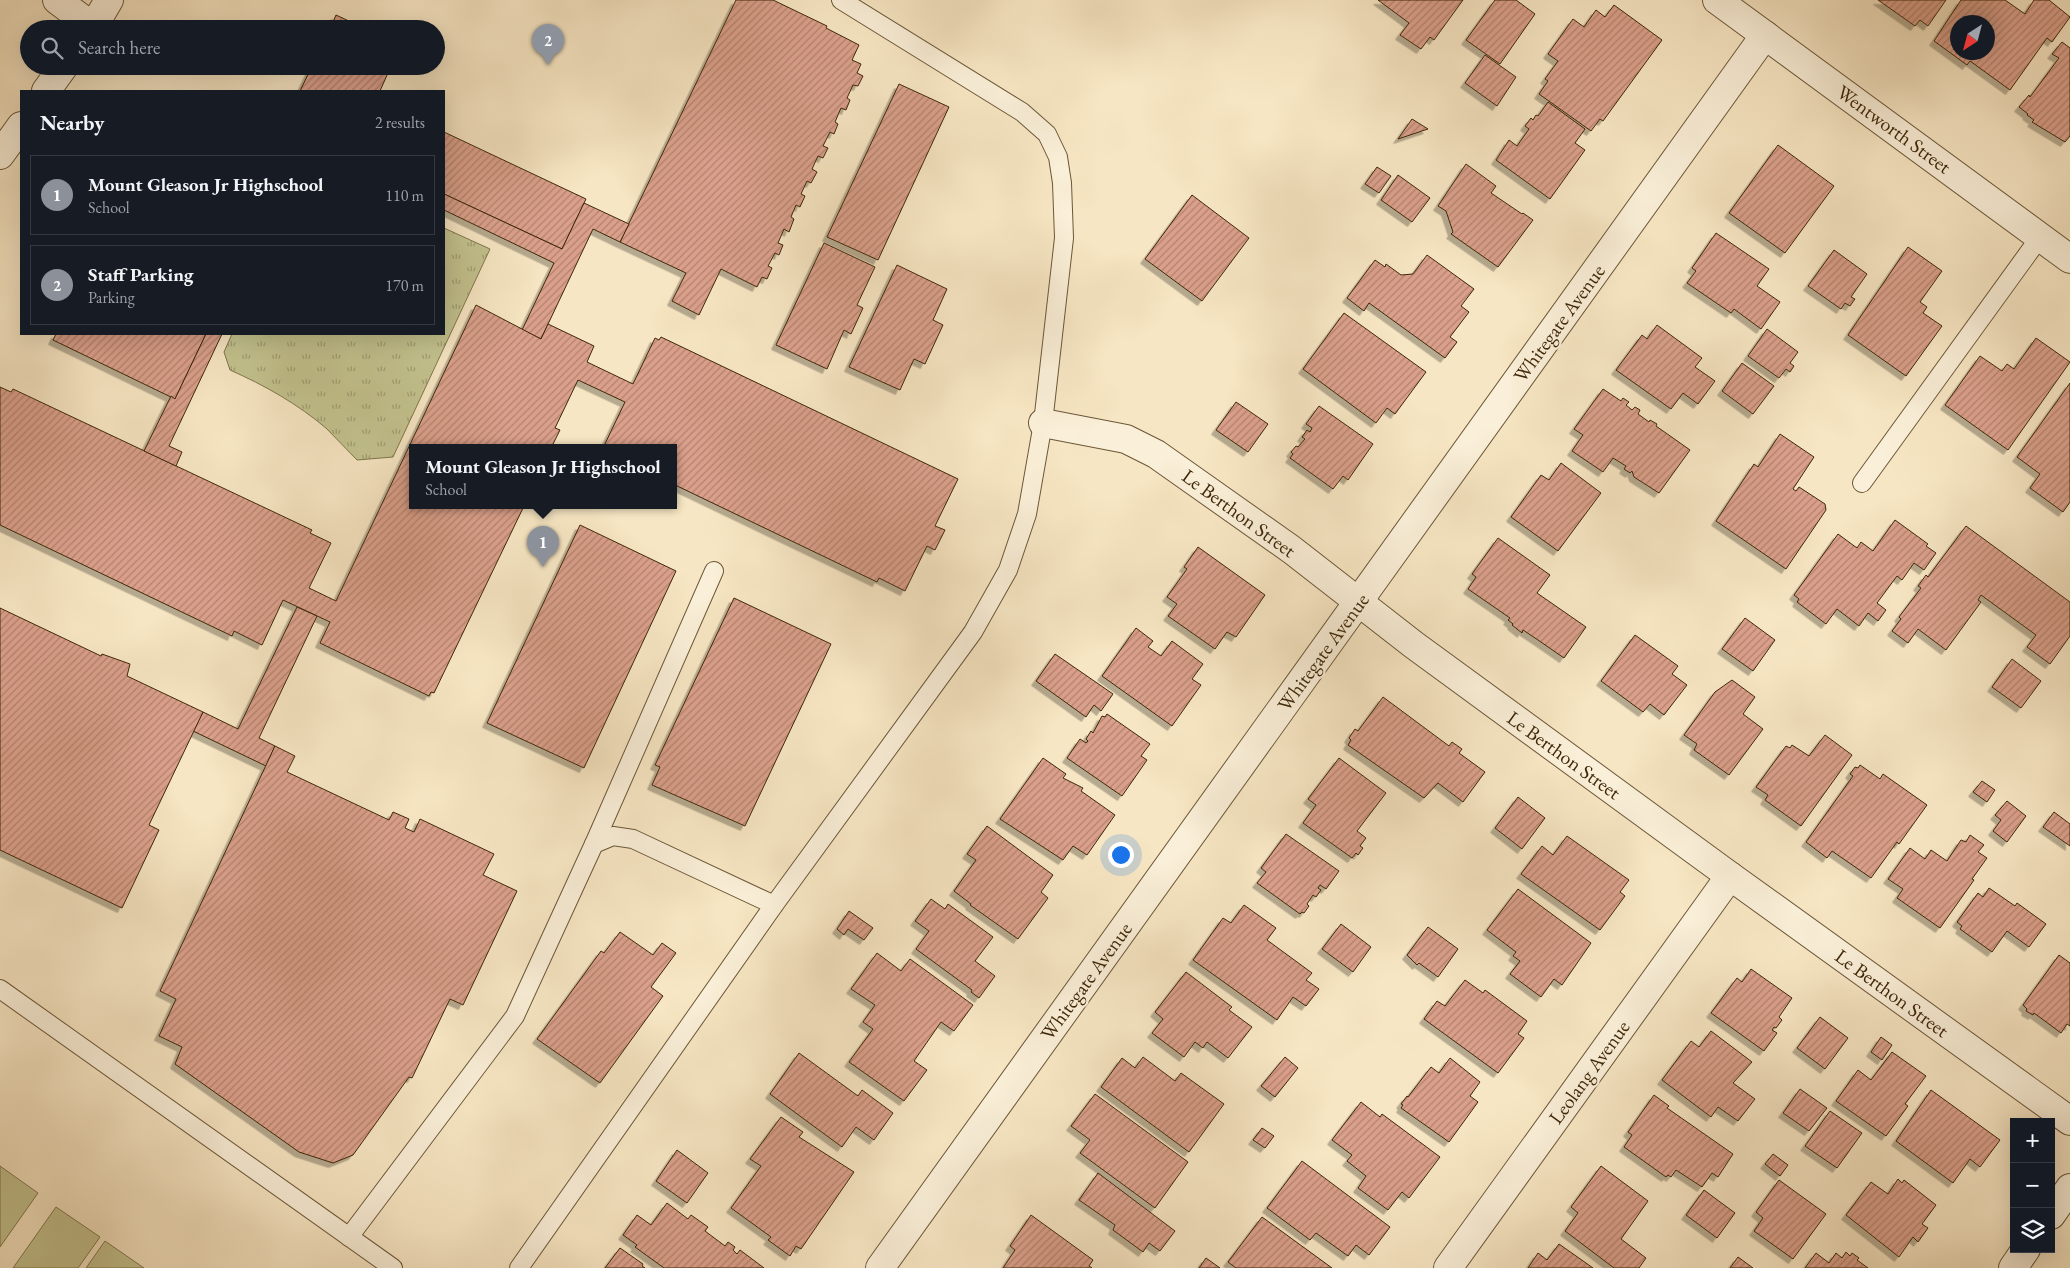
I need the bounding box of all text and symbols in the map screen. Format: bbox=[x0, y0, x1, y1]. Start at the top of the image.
north arrow bbox=[1950, 15, 1995, 60]
search box bbox=[20, 20, 445, 75]
pin: 2 bbox=[532, 24, 564, 65]
icon: search bbox=[38, 34, 66, 62]
text: Search here bbox=[78, 35, 160, 60]
street label: Wentworth Street bbox=[1832, 79, 1957, 180]
text: Nearby bbox=[40, 109, 104, 136]
text: 2 results bbox=[375, 112, 425, 133]
text: Mount Gleason Jr Highschool bbox=[88, 172, 323, 197]
text: 1 bbox=[53, 185, 61, 206]
text: 110 m bbox=[385, 185, 424, 206]
text: School bbox=[88, 197, 130, 218]
street label: Whitegate Avenue bbox=[1507, 259, 1611, 387]
text: Staff Parking bbox=[88, 262, 193, 287]
text: 2 bbox=[53, 275, 61, 296]
text: 170 m bbox=[385, 275, 424, 296]
text: Parking bbox=[88, 287, 135, 308]
popup bbox=[409, 444, 677, 509]
text: Mount Gleason Jr Highschool bbox=[425, 454, 661, 479]
street label: Le Berthon Street bbox=[1177, 463, 1302, 564]
text: School bbox=[425, 479, 467, 500]
pin: 1 bbox=[527, 526, 559, 567]
street label: Whitegate Avenue bbox=[1271, 588, 1375, 716]
street label: Le Berthon Street bbox=[1502, 705, 1627, 806]
your location bbox=[1108, 842, 1134, 868]
street label: Whitegate Avenue bbox=[1034, 917, 1138, 1045]
street label: Le Berthon Street bbox=[1830, 943, 1955, 1044]
street label: Leolang Avenue bbox=[1543, 1015, 1636, 1129]
map controls bbox=[2010, 1118, 2055, 1253]
button: + bbox=[2010, 1118, 2055, 1163]
button: − bbox=[2010, 1163, 2055, 1208]
button: layers bbox=[2010, 1208, 2055, 1253]

